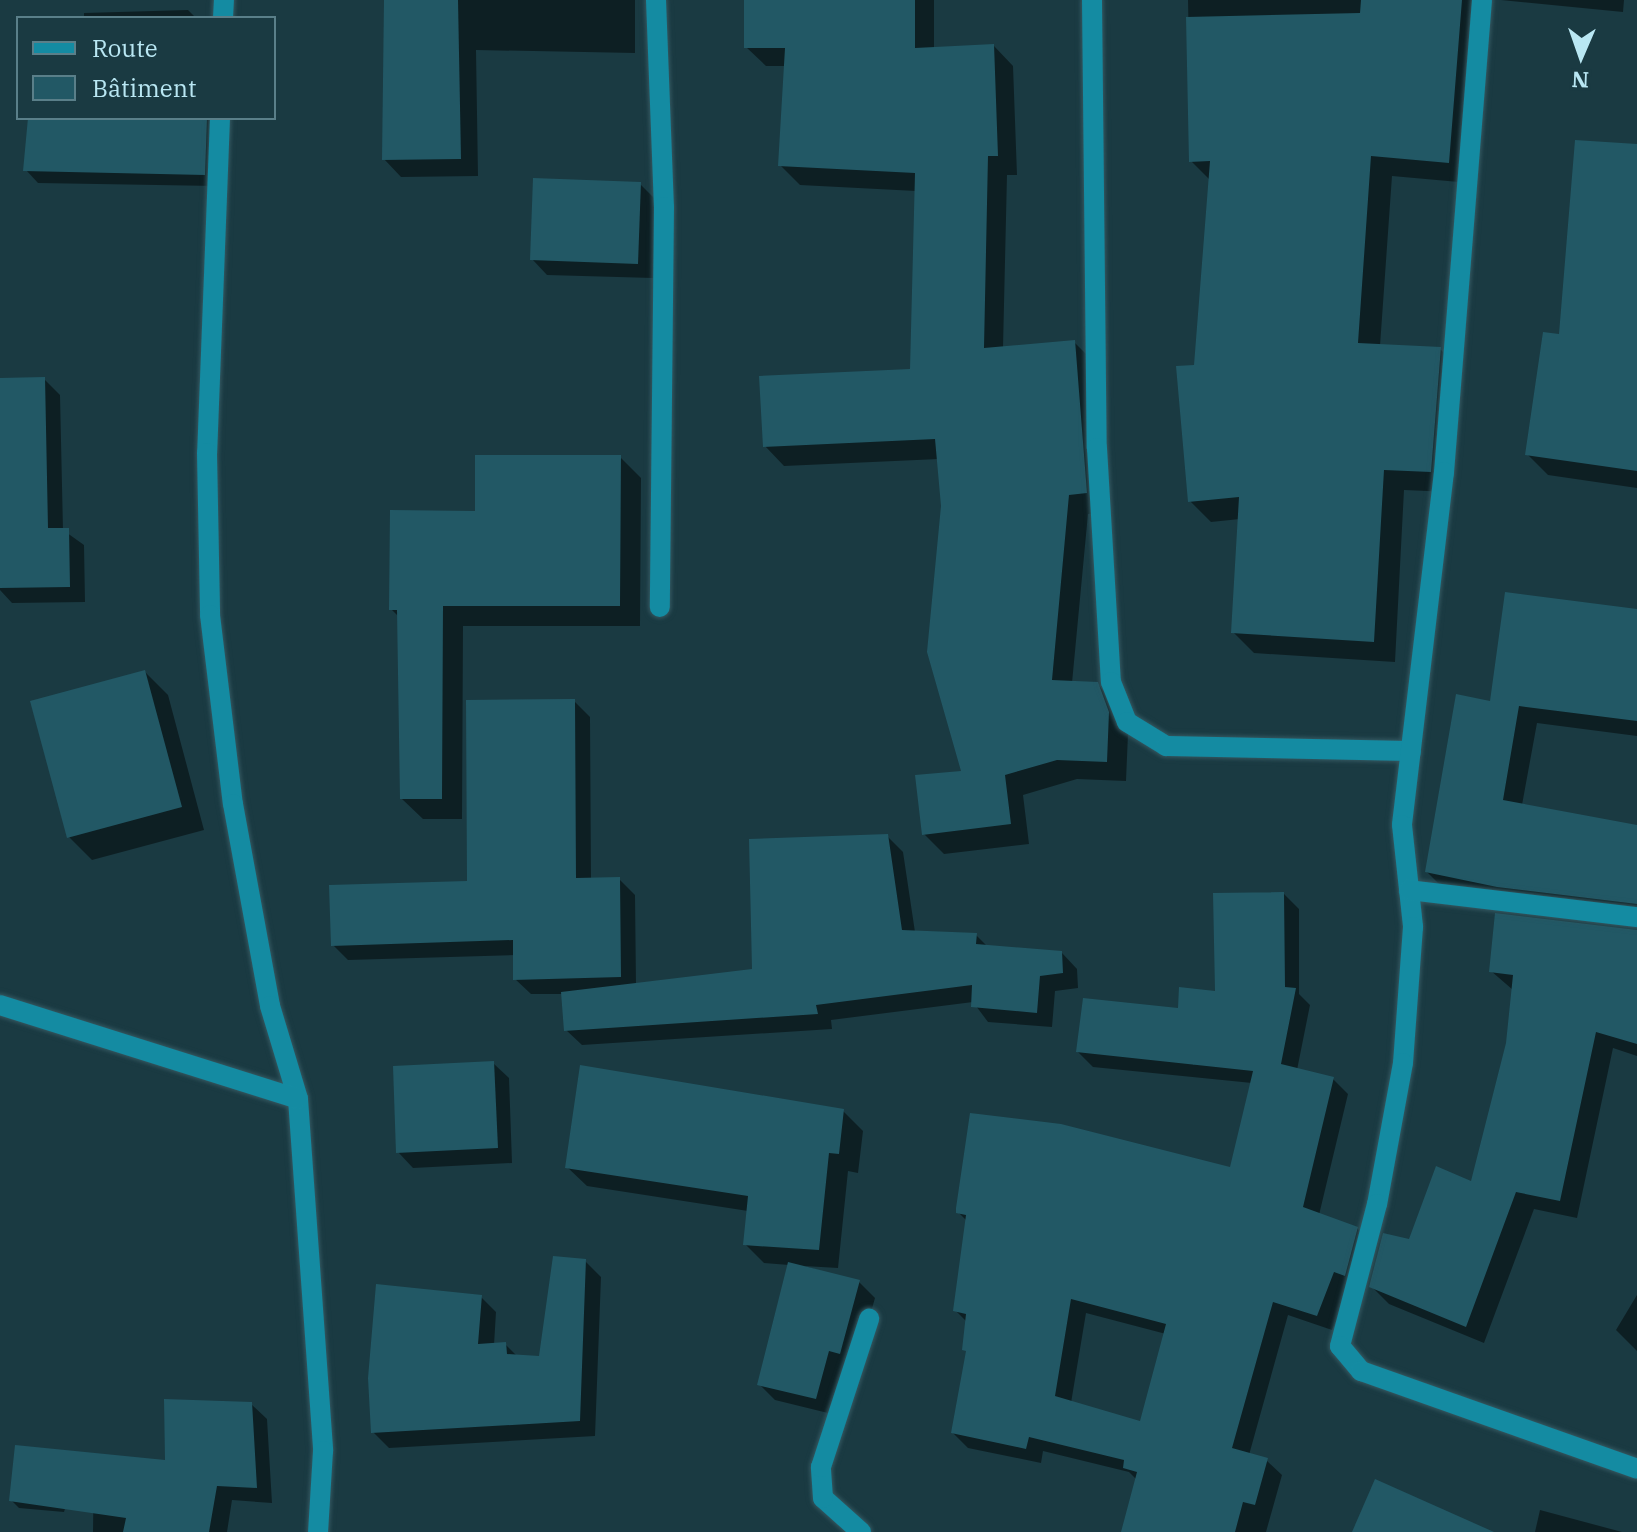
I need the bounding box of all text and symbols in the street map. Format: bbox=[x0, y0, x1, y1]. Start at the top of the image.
legend bbox=[16, 16, 276, 120]
north arrow bbox=[1541, 16, 1621, 96]
text: Route bbox=[92, 32, 158, 64]
text: N bbox=[1571, 66, 1589, 95]
text: Bâtiment bbox=[92, 72, 197, 104]

